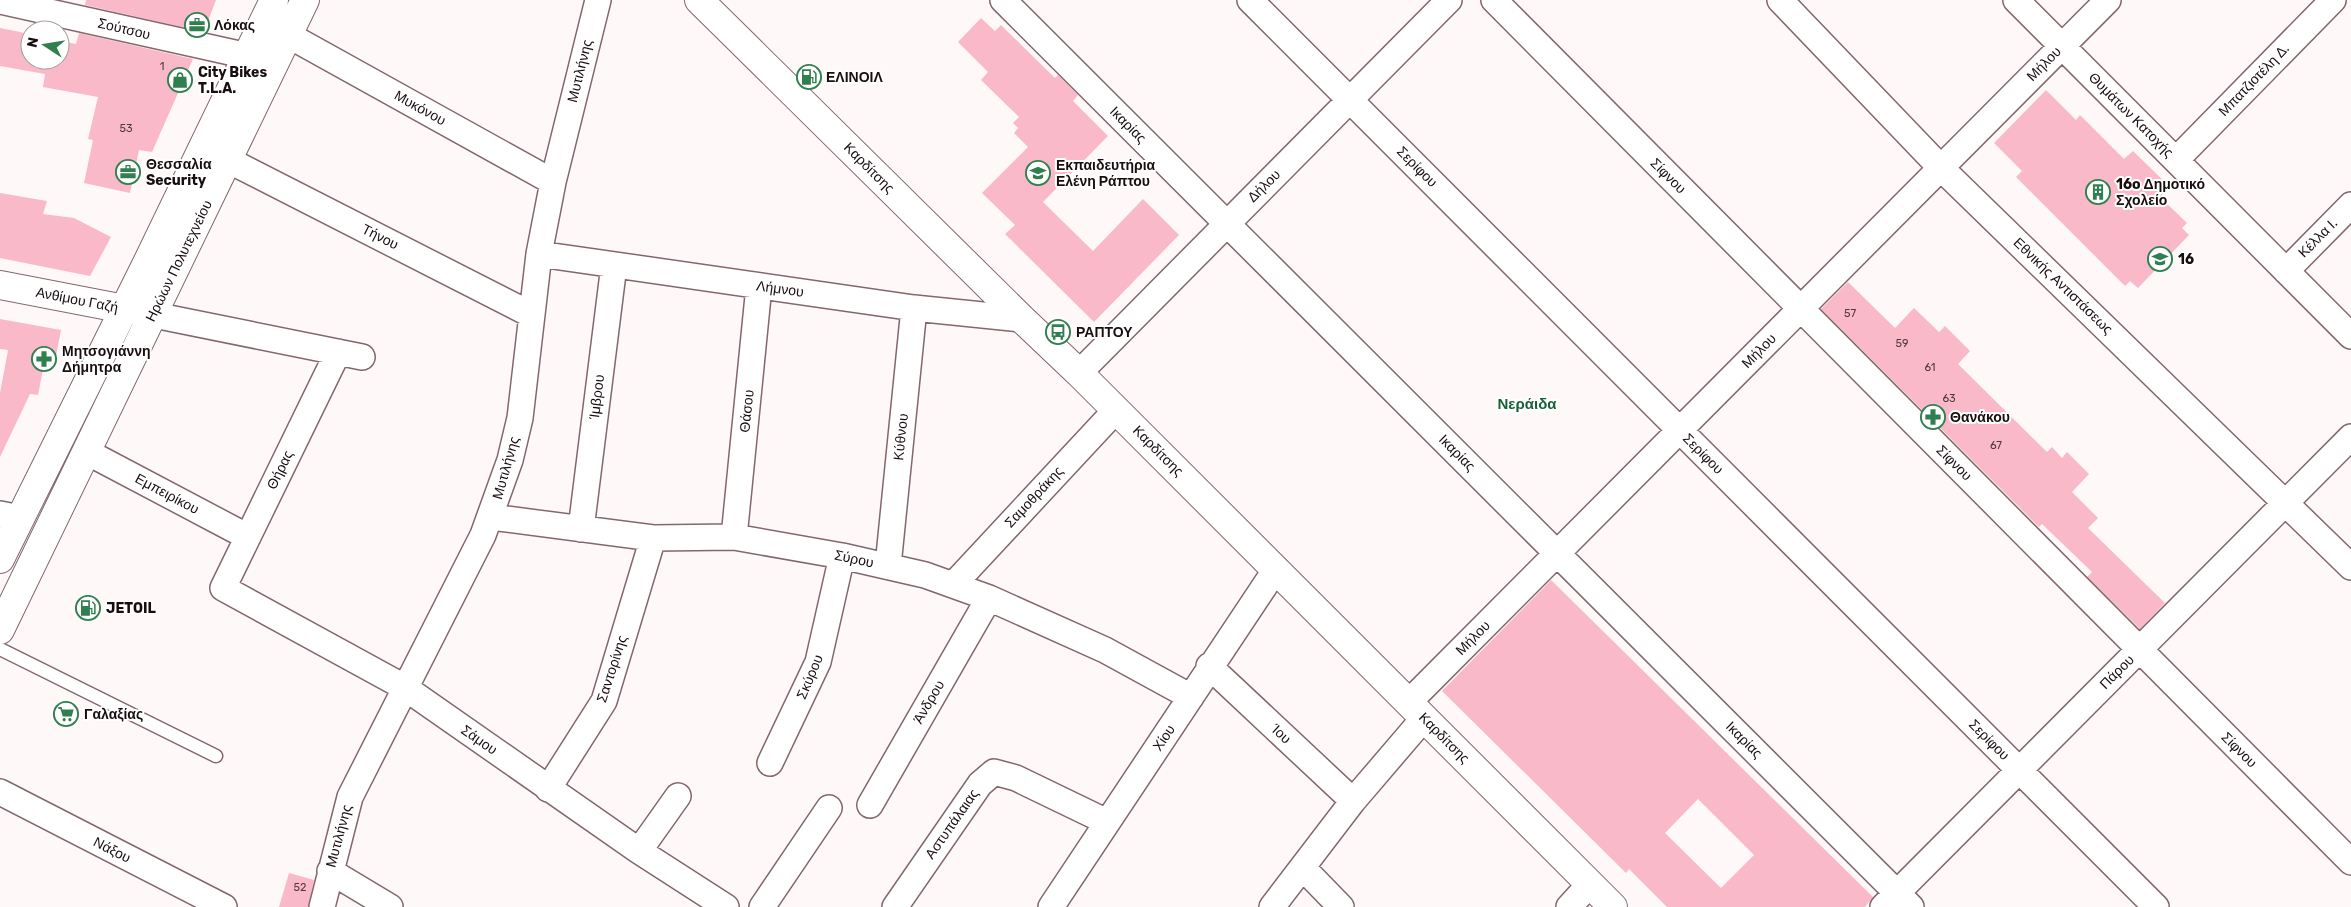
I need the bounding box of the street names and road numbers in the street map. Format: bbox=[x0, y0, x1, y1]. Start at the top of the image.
street label: Σούτσου bbox=[96, 15, 152, 43]
street label: Μυτιλήνης bbox=[564, 38, 596, 104]
street label: Μπατζιοτέλη Δ. bbox=[2215, 40, 2293, 120]
street label: Μήλου bbox=[2023, 43, 2065, 85]
street label: Θυμάτων Κατοχής bbox=[2085, 69, 2177, 161]
street label: Μυκόνου bbox=[391, 87, 449, 129]
street label: Ικαρίας bbox=[1106, 103, 1150, 147]
street label: Καρδίτσης bbox=[840, 139, 898, 197]
street label: Σερίφου bbox=[1393, 143, 1441, 191]
street label: Σίφνου bbox=[1647, 155, 1689, 197]
street label: Δήλου bbox=[1244, 166, 1284, 206]
street label: Ηρώων Πολυτεχνείου bbox=[142, 197, 216, 325]
street label: Κέλλα Ι. bbox=[2295, 215, 2341, 261]
street label: Τήνου bbox=[359, 221, 401, 253]
street label: Εθνικής Αντιστάσεως bbox=[2010, 234, 2116, 338]
street label: Λήμνου bbox=[755, 277, 805, 301]
street label: Ανθίμου Γαζή bbox=[34, 284, 120, 316]
street label: Μήλου bbox=[1738, 330, 1780, 372]
street label: Ίμβρου bbox=[586, 374, 608, 421]
street label: Θάσου bbox=[736, 389, 758, 433]
street label: Κύθνου bbox=[890, 413, 912, 461]
street label: Καρδίτσης bbox=[1129, 422, 1187, 480]
street label: Σερίφου bbox=[1679, 430, 1727, 478]
street label: Ικαρίας bbox=[1435, 431, 1479, 475]
street label: Μυτιλήνης bbox=[489, 435, 523, 501]
street label: Σίφνου bbox=[1933, 442, 1975, 484]
street label: Θήρας bbox=[263, 447, 297, 492]
street label: Σαμοθράκης bbox=[1001, 463, 1067, 531]
street label: Εμπειρίκου bbox=[132, 470, 202, 518]
street label: Σύρου bbox=[833, 547, 875, 571]
street label: Μήλου bbox=[1452, 617, 1494, 659]
street label: Σαντορίνης bbox=[593, 633, 631, 705]
street label: Πάρου bbox=[2096, 651, 2138, 693]
street label: Σκύρου bbox=[793, 652, 827, 702]
street label: Άνδρου bbox=[910, 677, 948, 727]
street label: Καρδίτσης bbox=[1415, 709, 1473, 767]
street label: Σερίφου bbox=[1965, 716, 2013, 764]
street label: Ικαρίας bbox=[1722, 718, 1766, 762]
street label: Ίου bbox=[1267, 720, 1294, 747]
street label: Σάμου bbox=[458, 721, 500, 759]
street label: Χίου bbox=[1149, 722, 1179, 754]
street label: Σίφνου bbox=[2218, 729, 2260, 771]
street label: Αστυπάλαιας bbox=[922, 786, 982, 862]
street label: Μυτιλήνης bbox=[322, 803, 356, 869]
street label: Νάξου bbox=[91, 833, 133, 867]

